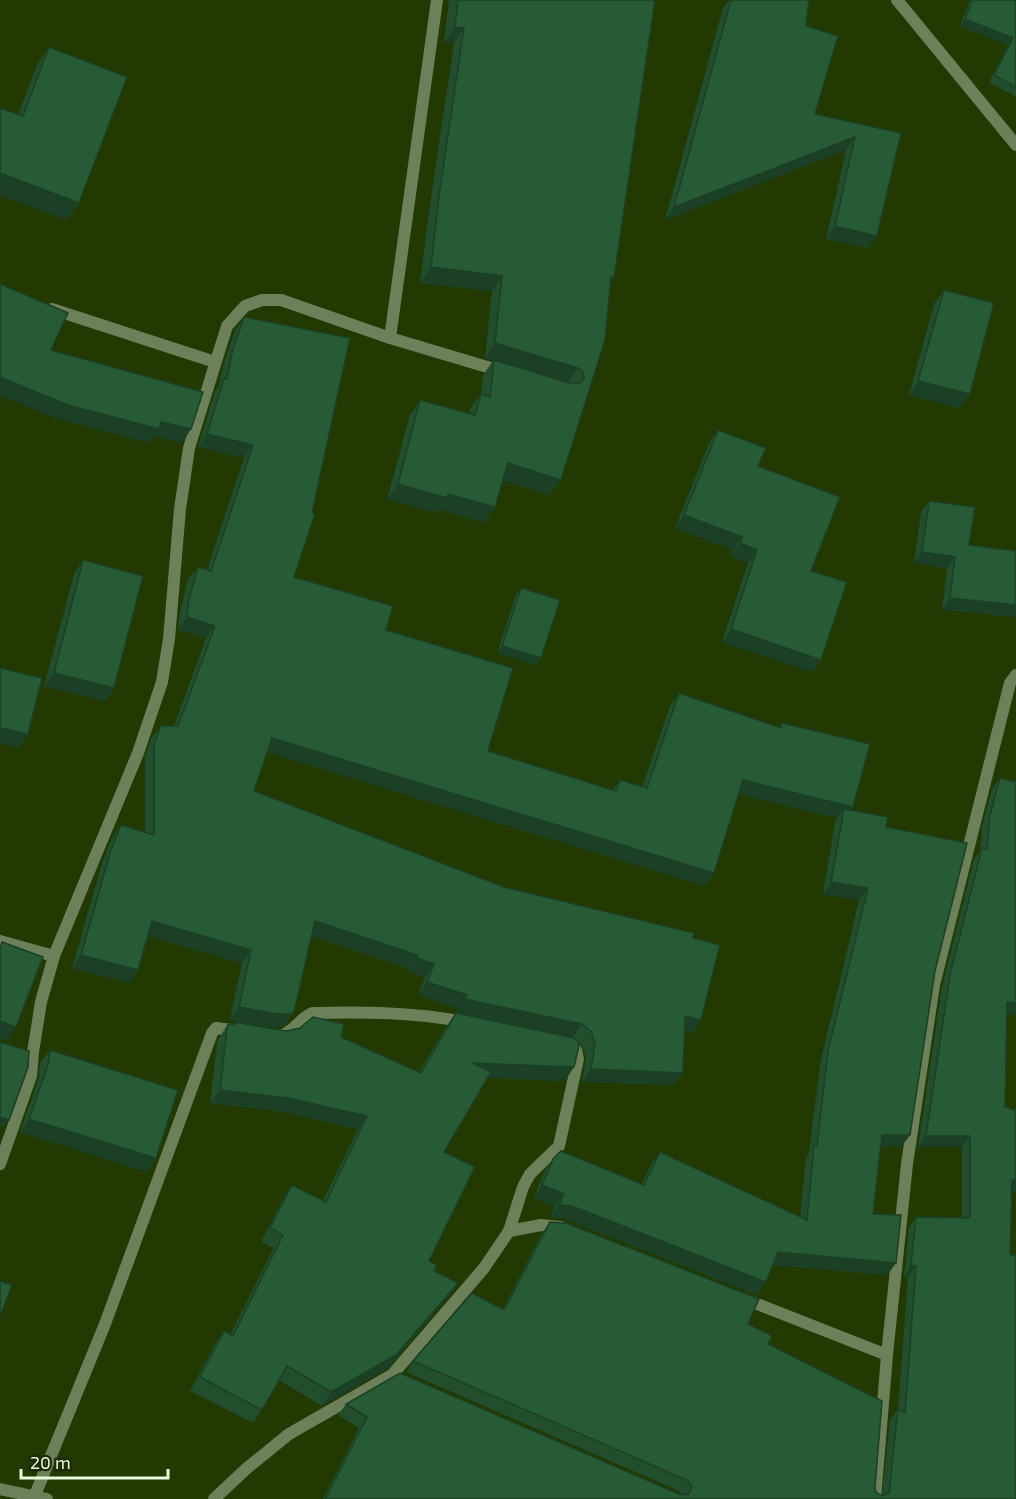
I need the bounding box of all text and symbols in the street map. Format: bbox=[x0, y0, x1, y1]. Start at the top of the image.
scale bar bbox=[21, 1442, 168, 1480]
text: 20 m bbox=[30, 1451, 71, 1473]

